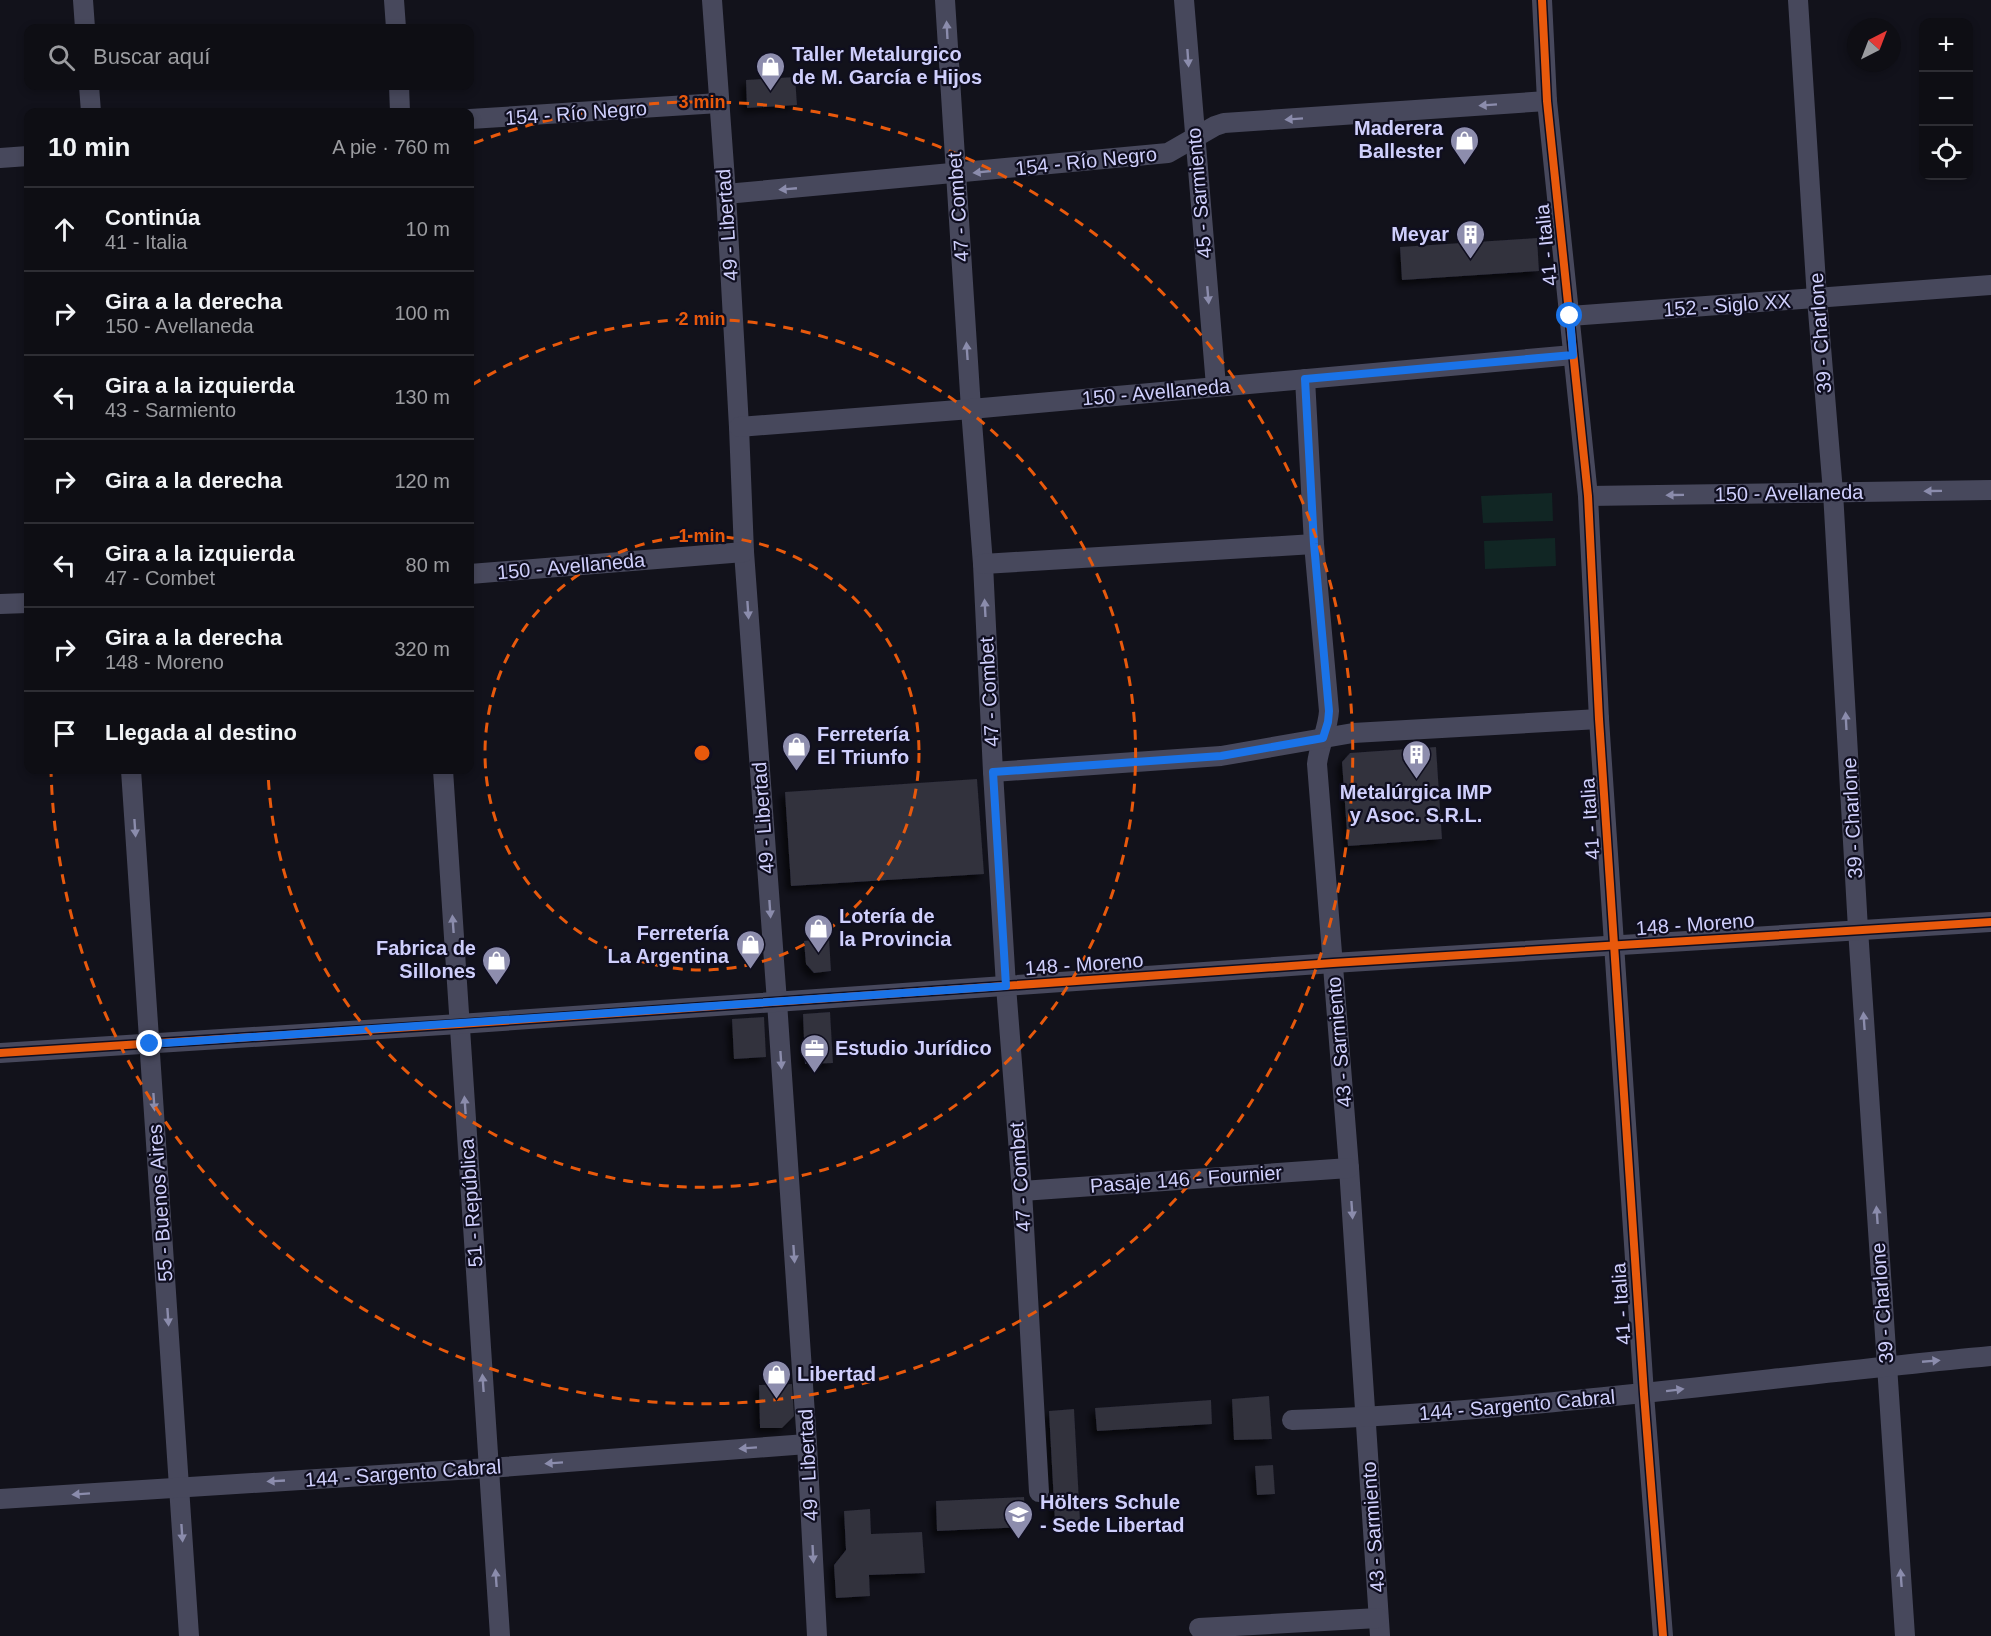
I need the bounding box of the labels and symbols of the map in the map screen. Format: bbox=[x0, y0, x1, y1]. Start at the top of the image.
north arrow bbox=[1847, 18, 1901, 72]
one-way arrow bbox=[942, 21, 952, 40]
place label: Taller Metalurgico de M. García e Hijos bbox=[792, 43, 982, 88]
one-way arrow bbox=[1183, 49, 1193, 68]
shop icon: Taller Metalurgico de M. García e Hijos bbox=[755, 50, 787, 92]
text: 3 min bbox=[678, 92, 726, 112]
street label: 154 - Río Negro bbox=[504, 97, 648, 129]
one-way arrow bbox=[1479, 101, 1498, 110]
one-way arrow bbox=[1284, 114, 1303, 123]
place label: Maderera Ballester bbox=[1354, 117, 1444, 162]
shop icon: Maderera Ballester bbox=[1448, 124, 1480, 166]
street label: 45 - Sarmiento bbox=[1182, 127, 1216, 259]
street label: 154 - Río Negro bbox=[1014, 143, 1158, 179]
street label: 47 - Combet bbox=[943, 151, 973, 263]
one-way arrow bbox=[972, 167, 991, 177]
street label: 49 - Libertad bbox=[712, 168, 742, 282]
one-way arrow bbox=[778, 184, 797, 194]
street label: 41 - Italia bbox=[1531, 202, 1561, 287]
building icon: Meyar bbox=[1454, 218, 1486, 260]
place label: Meyar bbox=[1391, 223, 1449, 245]
street label: 39 - Charlone bbox=[1805, 272, 1835, 394]
one-way arrow bbox=[1203, 285, 1213, 304]
street label: 152 - Siglo XX bbox=[1662, 290, 1792, 320]
route start bbox=[1556, 302, 1582, 328]
text: 2 min bbox=[678, 309, 726, 329]
one-way arrow bbox=[962, 341, 972, 360]
street label: 150 - Avellaneda bbox=[1081, 374, 1232, 409]
street label: 150 - Avellaneda bbox=[1714, 481, 1864, 505]
one-way arrow bbox=[1923, 486, 1942, 496]
one-way arrow bbox=[1665, 490, 1684, 500]
text: 1 min bbox=[678, 526, 726, 546]
street label: 150 - Avellaneda bbox=[496, 548, 647, 583]
one-way arrow bbox=[980, 599, 989, 618]
one-way arrow bbox=[743, 601, 753, 620]
street label: 47 - Combet bbox=[975, 636, 1003, 748]
one-way arrow bbox=[1842, 712, 1851, 731]
place label: Ferretería El Triunfo bbox=[817, 723, 910, 768]
shop icon: Ferretería El Triunfo bbox=[780, 730, 812, 772]
building icon: Metalúrgica IMP y Asoc. S.R.L. bbox=[1400, 738, 1432, 780]
centre of rings bbox=[692, 743, 712, 763]
street label: 39 - Charlone bbox=[1838, 757, 1866, 879]
street label: 49 - Libertad bbox=[748, 761, 778, 875]
street label: 41 - Italia bbox=[1576, 776, 1604, 861]
place label: Metalúrgica IMP y Asoc. S.R.L. bbox=[1340, 781, 1492, 826]
one-way arrow bbox=[130, 818, 140, 837]
one-way arrow bbox=[765, 900, 775, 919]
place label: Lotería de la Provincia bbox=[839, 905, 952, 950]
street label: 148 - Moreno bbox=[1635, 909, 1755, 939]
shop icon: Lotería de la Provincia bbox=[802, 912, 834, 954]
one-way arrow bbox=[448, 914, 457, 933]
place label: Ferretería La Argentina bbox=[608, 922, 730, 967]
shop icon: Ferretería La Argentina bbox=[734, 928, 766, 970]
place label: Fabrica de Sillones bbox=[376, 937, 476, 982]
shop icon: Fabrica de Sillones bbox=[481, 944, 513, 986]
street label: 148 - Moreno bbox=[1024, 949, 1144, 979]
street label: 43 - Sarmiento bbox=[1322, 976, 1356, 1108]
one-way arrow bbox=[1859, 1011, 1869, 1030]
route end bbox=[136, 1030, 162, 1056]
office icon: Estudio Jurídico bbox=[798, 1032, 830, 1074]
place label: Estudio Jurídico bbox=[835, 1037, 992, 1059]
one-way arrow bbox=[776, 1050, 785, 1069]
one-way arrow bbox=[149, 1092, 158, 1111]
one-way arrow bbox=[460, 1095, 469, 1114]
street label: 47 - Combet bbox=[1005, 1121, 1035, 1233]
street label: 55 - Buenos Aires bbox=[144, 1123, 176, 1283]
street label: 51 - República bbox=[455, 1137, 486, 1268]
street label: Pasaje 146 - Fournier bbox=[1089, 1161, 1283, 1197]
one-way arrow bbox=[1347, 1200, 1357, 1219]
one-way arrow bbox=[1872, 1206, 1881, 1225]
street label: 39 - Charlone bbox=[1867, 1242, 1897, 1364]
one-way arrow bbox=[789, 1245, 799, 1264]
street label: 41 - Italia bbox=[1607, 1261, 1635, 1346]
one-way arrow bbox=[163, 1308, 173, 1327]
one-way arrow bbox=[1922, 1356, 1941, 1366]
shop icon: Libertad bbox=[760, 1358, 792, 1400]
place label: Libertad bbox=[797, 1363, 876, 1385]
one-way arrow bbox=[478, 1374, 488, 1393]
street label: 144 - Sargento Cabral bbox=[1418, 1385, 1616, 1425]
one-way arrow bbox=[1666, 1386, 1685, 1395]
street label: 49 - Libertad bbox=[794, 1408, 822, 1522]
one-way arrow bbox=[739, 1443, 758, 1453]
street label: 144 - Sargento Cabral bbox=[304, 1455, 502, 1491]
one-way arrow bbox=[544, 1459, 563, 1468]
street label: 43 - Sarmiento bbox=[1357, 1461, 1389, 1593]
one-way arrow bbox=[266, 1477, 285, 1486]
one-way arrow bbox=[71, 1489, 90, 1499]
place label: Hölters Schule - Sede Libertad bbox=[1040, 1491, 1184, 1536]
school or university icon: Hölters Schule - Sede Libertad bbox=[1003, 1498, 1035, 1540]
one-way arrow bbox=[177, 1524, 187, 1543]
one-way arrow bbox=[808, 1544, 817, 1563]
one-way arrow bbox=[491, 1568, 501, 1587]
one-way arrow bbox=[1896, 1568, 1906, 1587]

